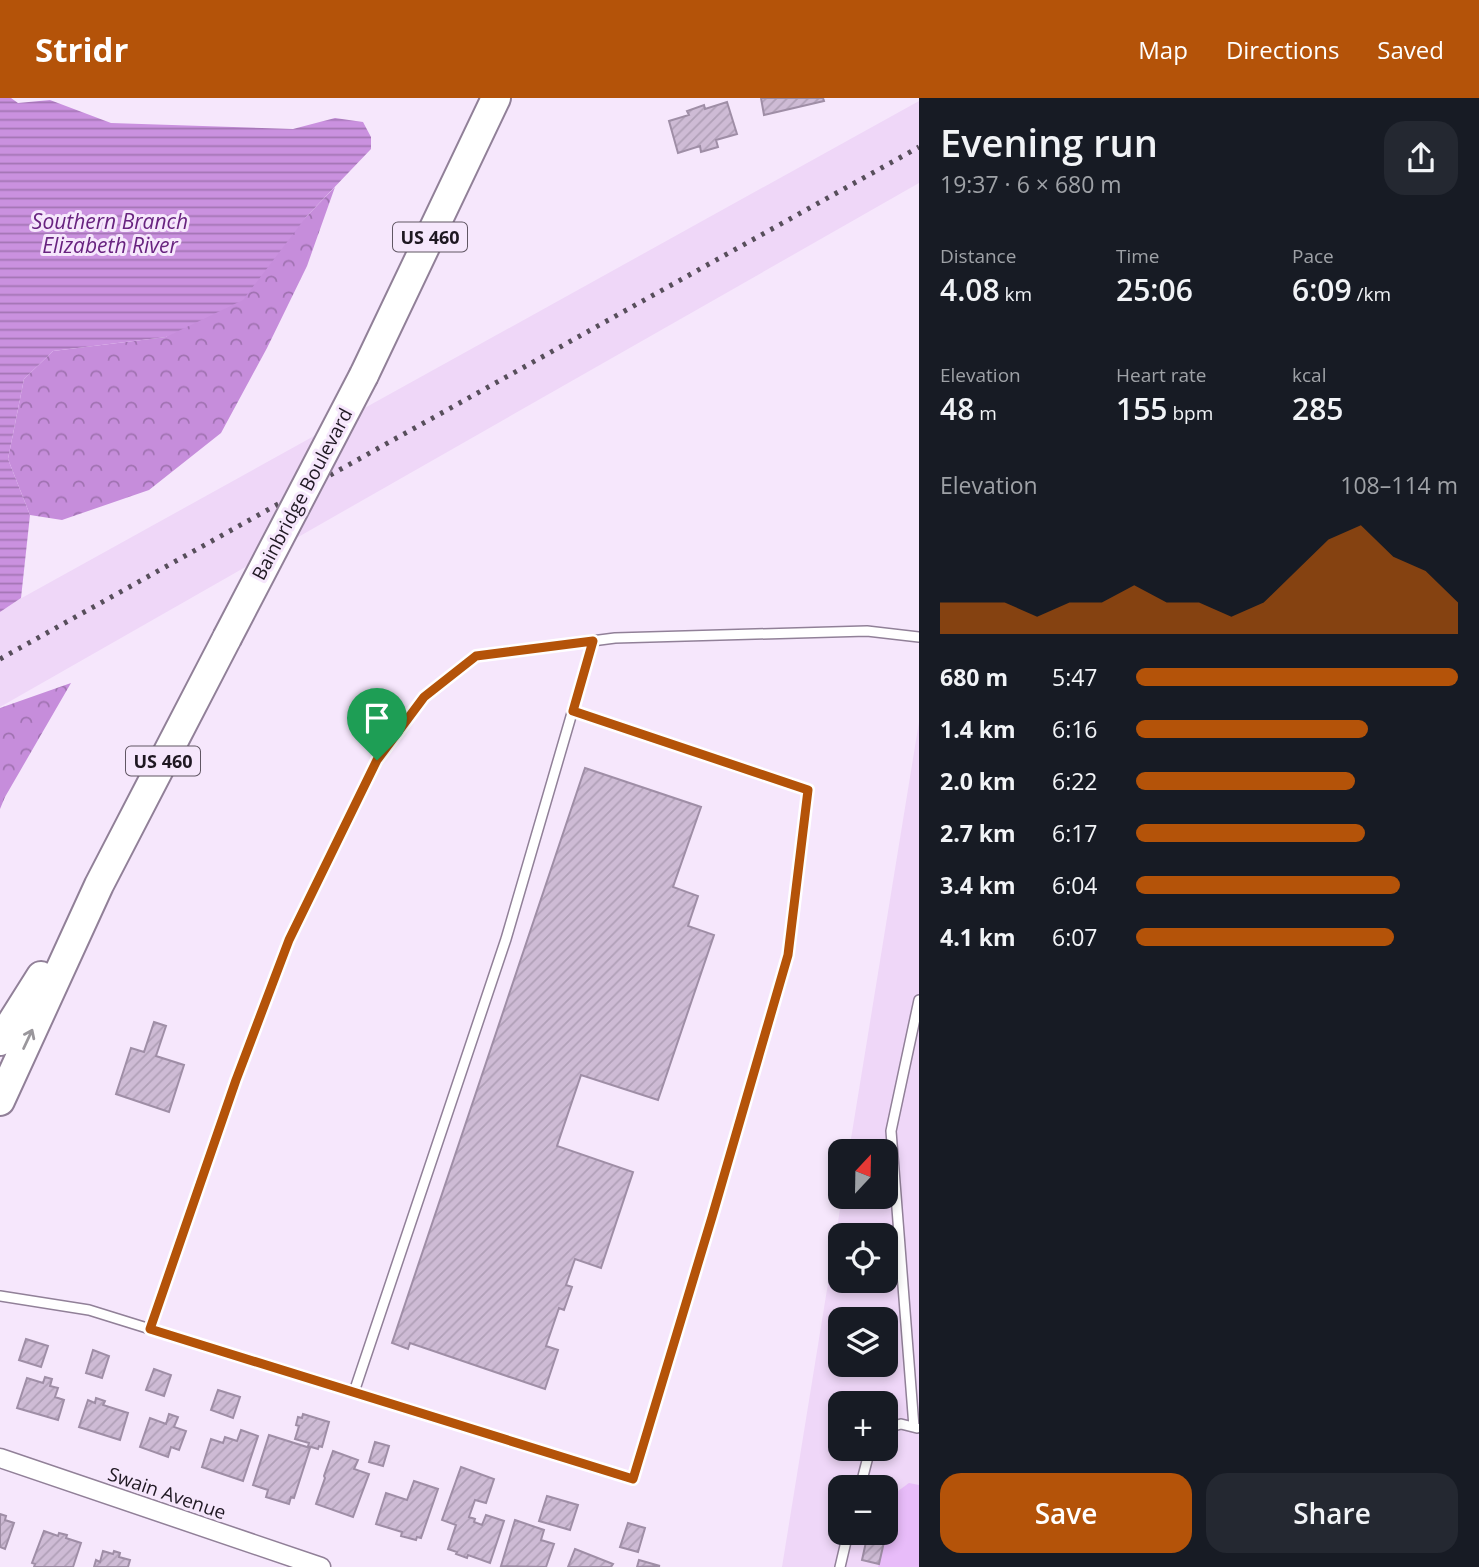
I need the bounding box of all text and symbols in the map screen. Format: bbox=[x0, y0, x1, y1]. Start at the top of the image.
text: Stridr bbox=[35, 27, 128, 72]
text: Map bbox=[1138, 33, 1188, 66]
text: Directions bbox=[1226, 33, 1339, 66]
text: Saved bbox=[1377, 33, 1444, 66]
text: Evening run bbox=[940, 116, 1158, 168]
button: share bbox=[1384, 121, 1458, 195]
text: 19:37 · 6 × 680 m bbox=[940, 168, 1122, 200]
water label: Southern Branch Elizabeth River bbox=[32, 207, 188, 259]
road number: US 460 bbox=[393, 222, 467, 252]
text: Distance bbox=[940, 243, 1016, 269]
text: Time bbox=[1116, 243, 1160, 269]
text: Pace bbox=[1292, 243, 1334, 269]
text: 4.08 bbox=[940, 269, 1000, 310]
text: 25:06 bbox=[1116, 269, 1193, 310]
text: 6:09 bbox=[1292, 269, 1352, 310]
text: km bbox=[1000, 281, 1032, 307]
text: /km bbox=[1352, 281, 1391, 307]
text: Elevation bbox=[940, 362, 1021, 388]
text: Heart rate bbox=[1116, 362, 1206, 388]
text: kcal bbox=[1292, 362, 1326, 388]
text: 48 bbox=[940, 388, 974, 429]
text: 155 bbox=[1116, 388, 1167, 429]
text: 285 bbox=[1292, 388, 1343, 429]
text: m bbox=[974, 400, 997, 426]
text: bpm bbox=[1167, 400, 1213, 426]
street label: Bainbridge Boulevard bbox=[246, 403, 358, 585]
text: Elevation bbox=[940, 469, 1038, 501]
text: 108–114 m bbox=[1340, 469, 1458, 501]
text: 680 m bbox=[940, 661, 1008, 693]
text: 5:47 bbox=[1052, 661, 1098, 693]
pin bbox=[347, 688, 407, 760]
icon: arrive bbox=[358, 699, 396, 737]
text: 1.4 km bbox=[940, 713, 1016, 745]
text: 6:16 bbox=[1052, 713, 1098, 745]
road number: US 460 bbox=[126, 746, 200, 776]
text: 2.0 km bbox=[940, 765, 1016, 797]
text: 6:22 bbox=[1052, 765, 1098, 797]
text: 2.7 km bbox=[940, 817, 1016, 849]
text: 6:17 bbox=[1052, 817, 1098, 849]
text: 3.4 km bbox=[940, 869, 1016, 901]
text: 6:04 bbox=[1052, 869, 1098, 901]
text: 4.1 km bbox=[940, 921, 1016, 953]
text: 6:07 bbox=[1052, 921, 1098, 953]
one-way arrow bbox=[22, 1029, 35, 1050]
north arrow bbox=[828, 1139, 898, 1209]
map controls bbox=[828, 1139, 898, 1545]
button: locate bbox=[828, 1223, 898, 1293]
button: layers bbox=[828, 1307, 898, 1377]
button: + bbox=[828, 1391, 898, 1461]
street label: Swain Avenue bbox=[105, 1461, 229, 1525]
button: Save bbox=[940, 1473, 1192, 1553]
button: Share bbox=[1206, 1473, 1458, 1553]
button: − bbox=[828, 1475, 898, 1545]

